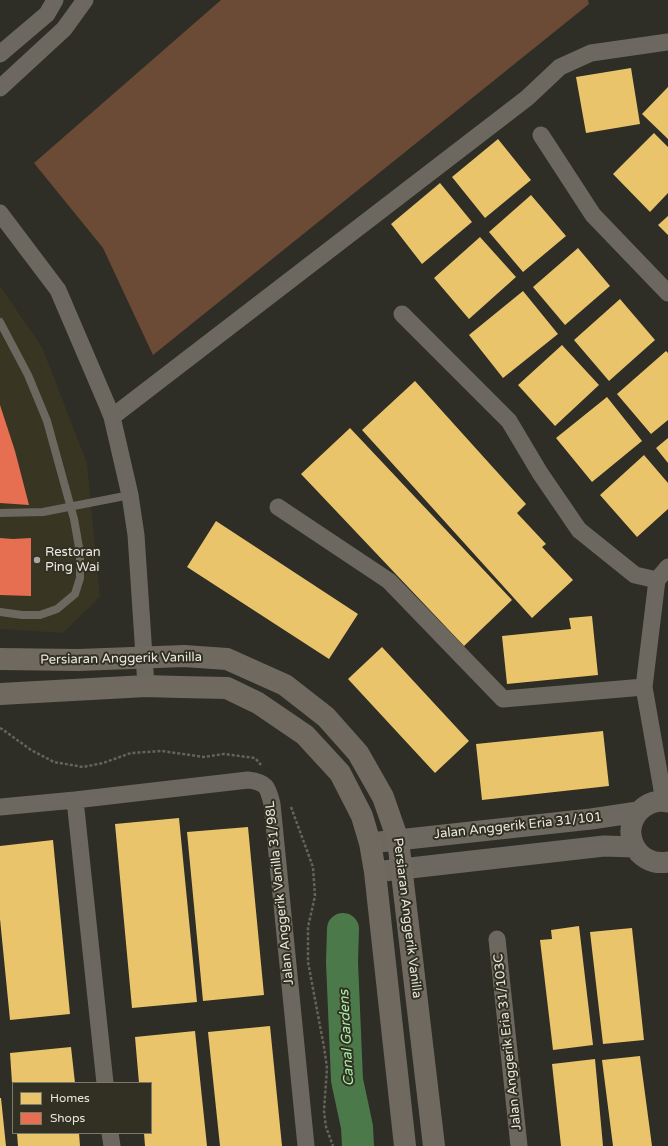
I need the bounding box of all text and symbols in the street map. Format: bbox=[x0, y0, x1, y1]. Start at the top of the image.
place label: Restoran Ping Wai bbox=[45, 545, 101, 576]
marker: Restoran Ping Wai bbox=[32, 555, 42, 565]
street label: Persiaran Anggerik Vanilla bbox=[40, 650, 202, 668]
street label: Jalan Anggerik Vanilla 31/98L bbox=[263, 800, 297, 986]
street label: Jalan Anggerik Eria 31/101 bbox=[433, 809, 603, 843]
street label: Persiaran Anggerik Vanilla bbox=[389, 837, 425, 999]
street label: Jalan Anggerik Eria 31/103C bbox=[491, 953, 525, 1131]
water label: Canal Gardens bbox=[336, 989, 358, 1087]
legend bbox=[12, 1082, 152, 1134]
text: Homes bbox=[50, 1091, 90, 1105]
text: Shops bbox=[50, 1111, 85, 1125]

